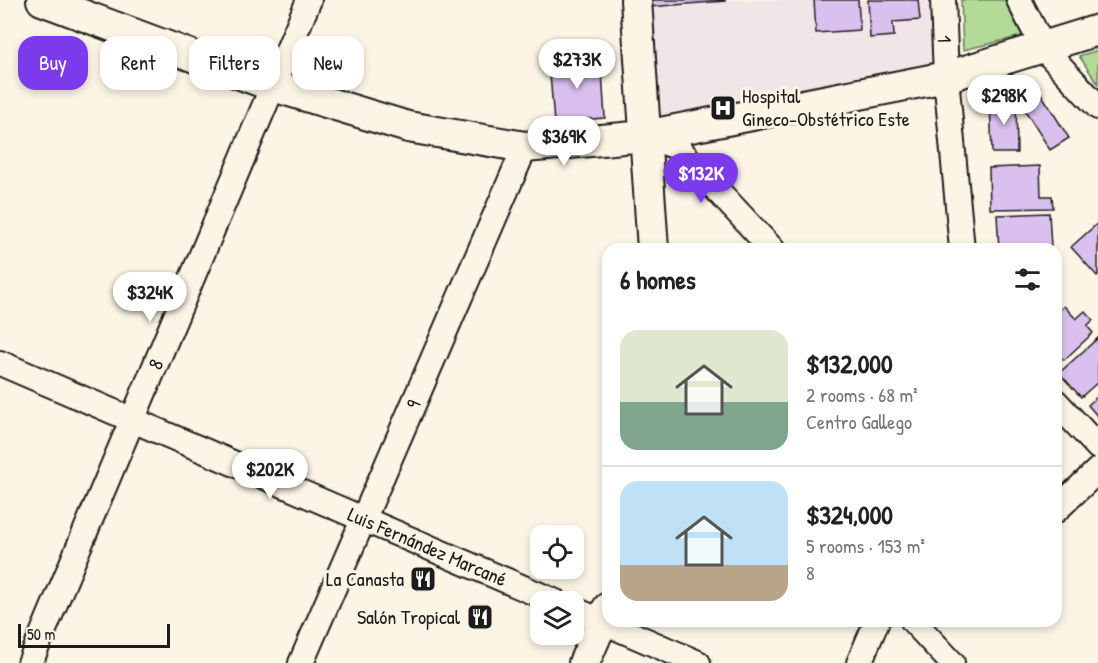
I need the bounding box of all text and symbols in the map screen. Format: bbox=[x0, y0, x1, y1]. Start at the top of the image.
street label: 1 bbox=[931, 35, 959, 43]
chip: Buy bbox=[18, 36, 88, 90]
chip: Rent bbox=[100, 36, 177, 90]
chip: Filters bbox=[189, 36, 280, 90]
chip: New bbox=[292, 36, 364, 90]
pin: $273K bbox=[535, 39, 619, 90]
text: $273K bbox=[553, 45, 601, 72]
pin: $298K bbox=[962, 75, 1046, 126]
text: $298K bbox=[981, 81, 1027, 108]
place label: Hospital Gineco-Obstétrico Este bbox=[742, 82, 910, 132]
hospital icon: Hospital Gineco-Obstétrico Este bbox=[708, 93, 738, 123]
pin: $369K bbox=[522, 116, 606, 167]
text: $369K bbox=[542, 122, 586, 149]
pin: $132K bbox=[659, 153, 743, 204]
text: $132K bbox=[678, 159, 724, 186]
text: 6 homes bbox=[620, 262, 696, 297]
icon: filters bbox=[1011, 263, 1044, 296]
pin: $324K bbox=[108, 272, 192, 323]
text: $324K bbox=[127, 278, 173, 305]
text: $132,000 bbox=[806, 346, 893, 381]
icon: home bbox=[668, 354, 740, 426]
street label: 8 bbox=[141, 355, 169, 373]
text: 2 rooms · 68 m² bbox=[806, 381, 918, 408]
street label: 9 bbox=[399, 395, 427, 413]
text: Centro Gallego bbox=[806, 408, 912, 435]
pin: $202K bbox=[228, 449, 312, 500]
text: $202K bbox=[246, 455, 294, 482]
text: $324,000 bbox=[806, 497, 893, 532]
street label: Luis Fernández Marcané bbox=[344, 500, 511, 592]
icon: home bbox=[668, 505, 740, 577]
map controls bbox=[530, 525, 584, 645]
button: locate bbox=[530, 525, 584, 579]
text: 5 rooms · 153 m² bbox=[806, 532, 925, 559]
text: 8 bbox=[806, 559, 815, 586]
restaurant icon: La Canasta bbox=[408, 564, 438, 594]
place label: La Canasta bbox=[326, 565, 404, 592]
button: layers bbox=[530, 591, 584, 645]
restaurant icon: Salón Tropical bbox=[465, 602, 495, 632]
place label: Salón Tropical bbox=[357, 603, 461, 630]
scale bar bbox=[18, 621, 170, 648]
text: 50 m bbox=[27, 623, 56, 645]

